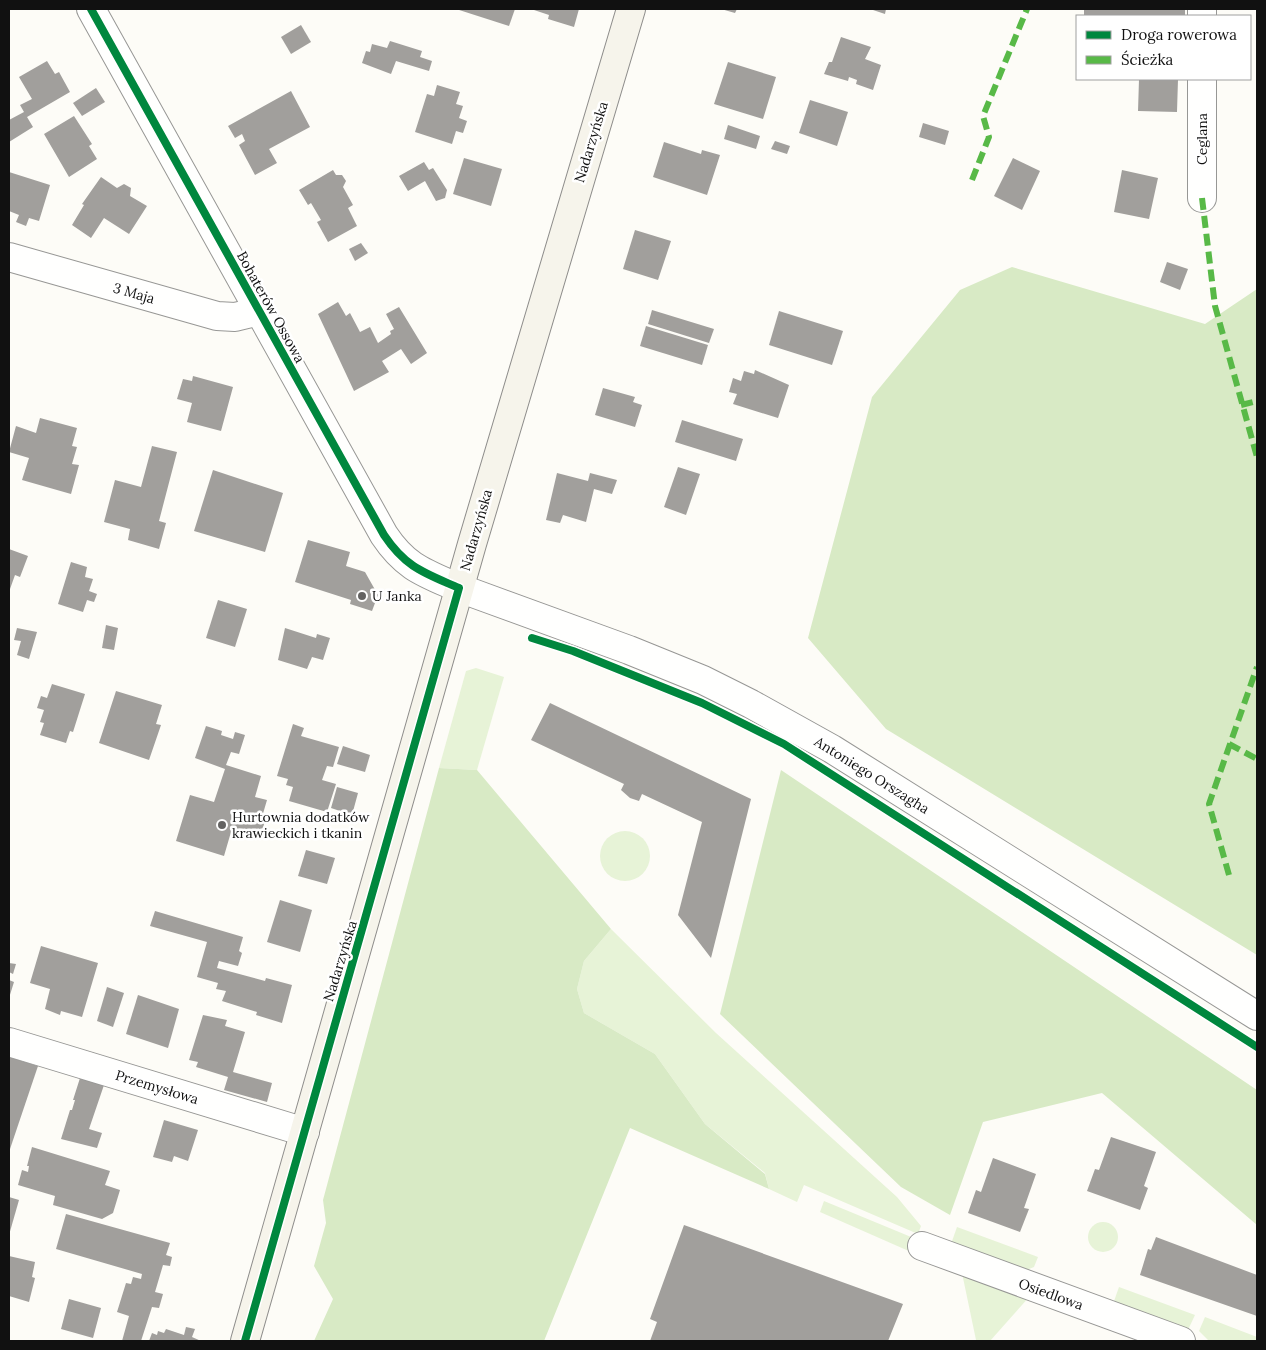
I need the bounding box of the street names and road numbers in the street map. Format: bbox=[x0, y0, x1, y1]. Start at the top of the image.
street label: Nadarzyńska bbox=[570, 99, 612, 185]
street label: Ceglana bbox=[1193, 113, 1211, 165]
street label: Bohaterów Ossowa bbox=[233, 248, 309, 366]
street label: 3 Maja bbox=[111, 278, 157, 308]
street label: Nadarzyńska bbox=[456, 487, 496, 573]
street label: Antoniego Orszagha bbox=[810, 732, 933, 818]
street label: Nadarzyńska bbox=[319, 918, 361, 1004]
street label: Przemysłowa bbox=[113, 1066, 201, 1108]
street label: Osiedlowa bbox=[1016, 1274, 1086, 1314]

